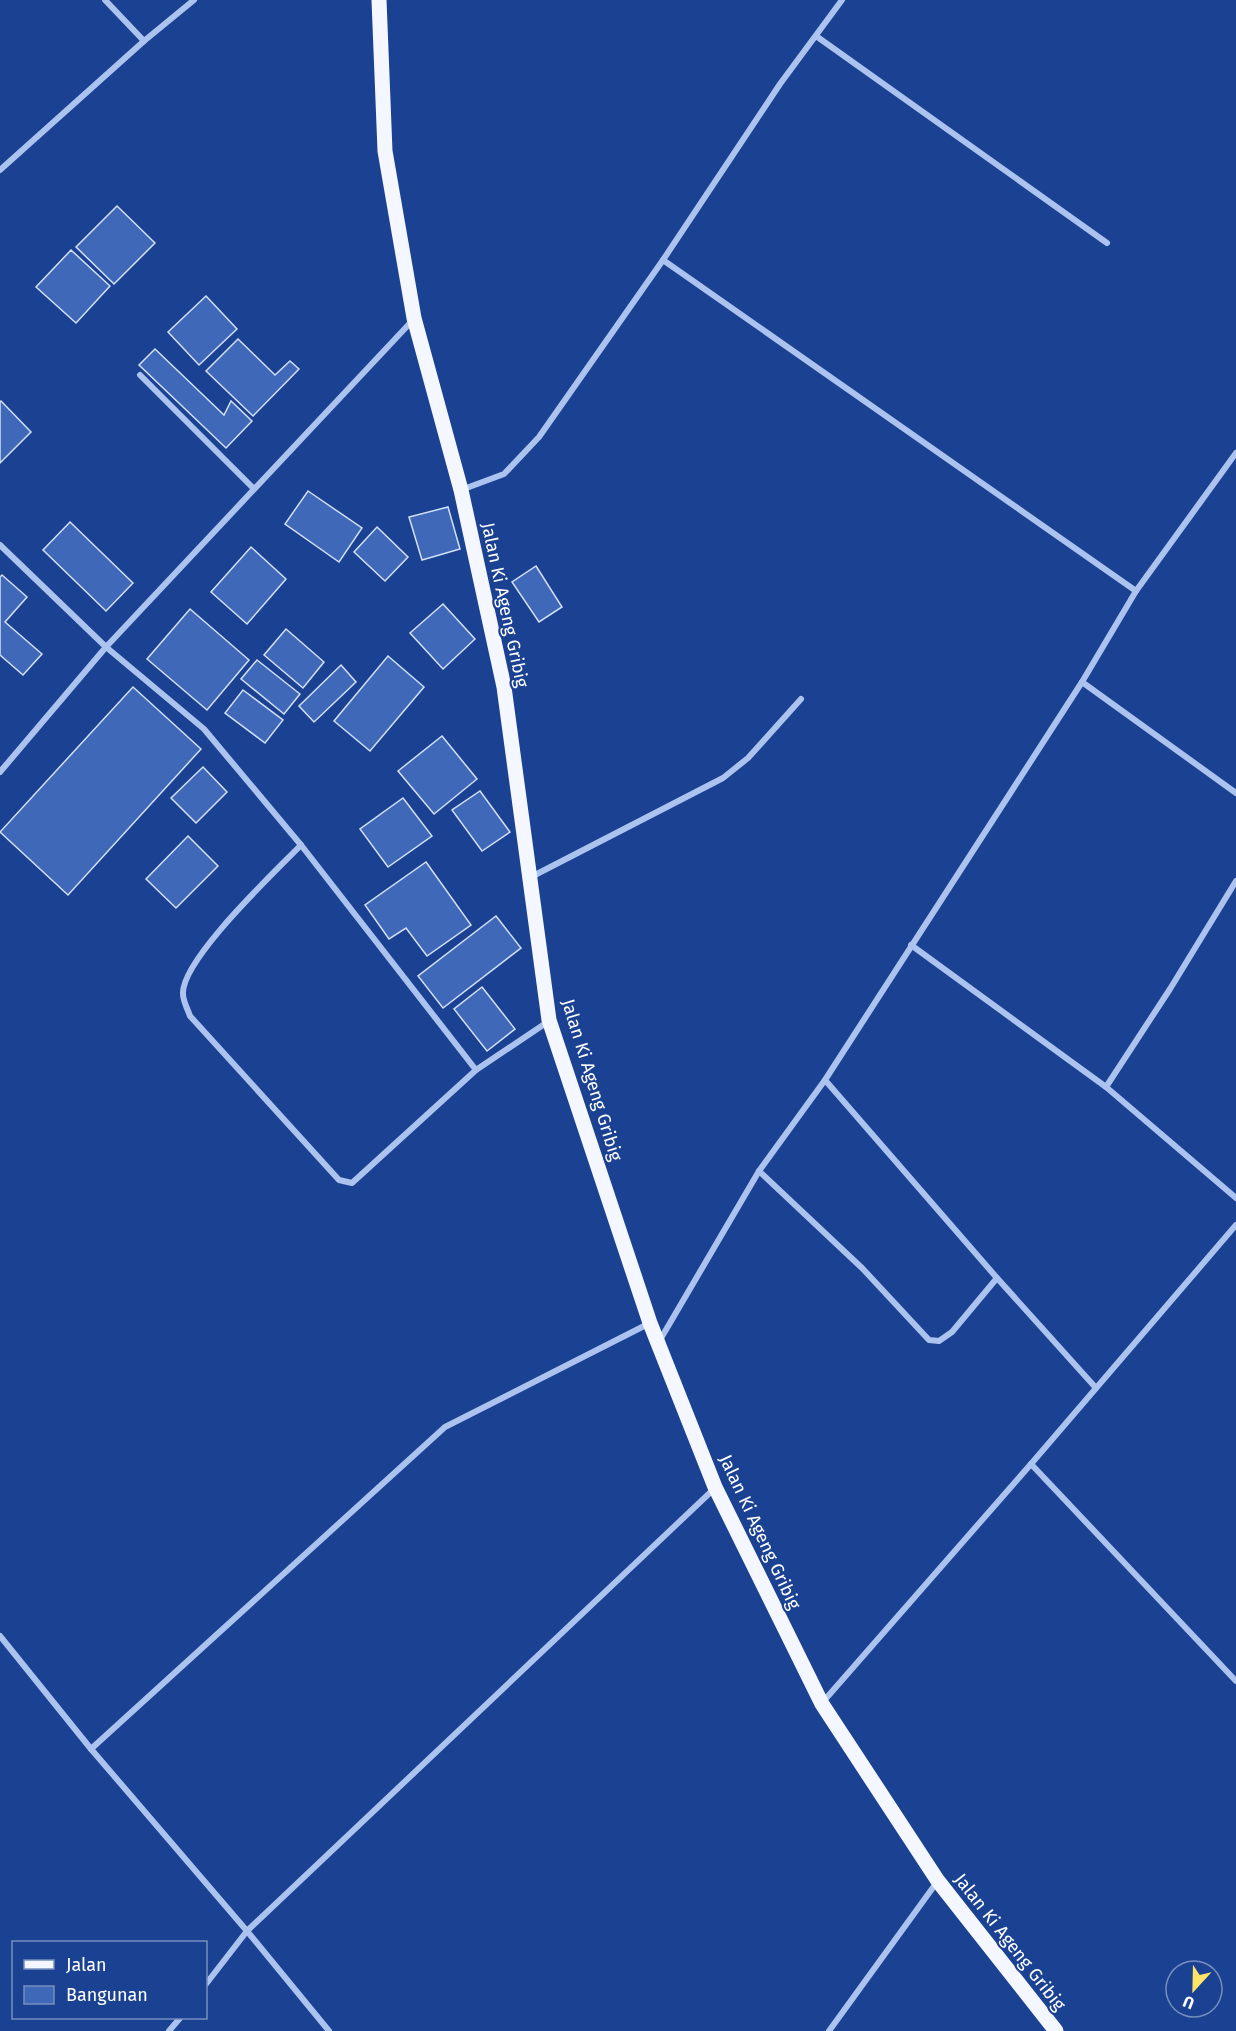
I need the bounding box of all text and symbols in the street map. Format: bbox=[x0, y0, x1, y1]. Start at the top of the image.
street label: Jalan Ki Ageng Gribig bbox=[477, 520, 533, 690]
street label: Jalan Ki Ageng Gribig bbox=[557, 996, 627, 1164]
street label: Jalan Ki Ageng Gribig bbox=[714, 1451, 806, 1613]
street label: Jalan Ki Ageng Gribig bbox=[950, 1869, 1071, 2016]
legend bbox=[12, 1941, 207, 2019]
text: Jalan bbox=[66, 1954, 107, 1976]
north arrow bbox=[1164, 1959, 1224, 2019]
text: Bangunan bbox=[66, 1984, 148, 2006]
text: U bbox=[1180, 1992, 1197, 2013]

